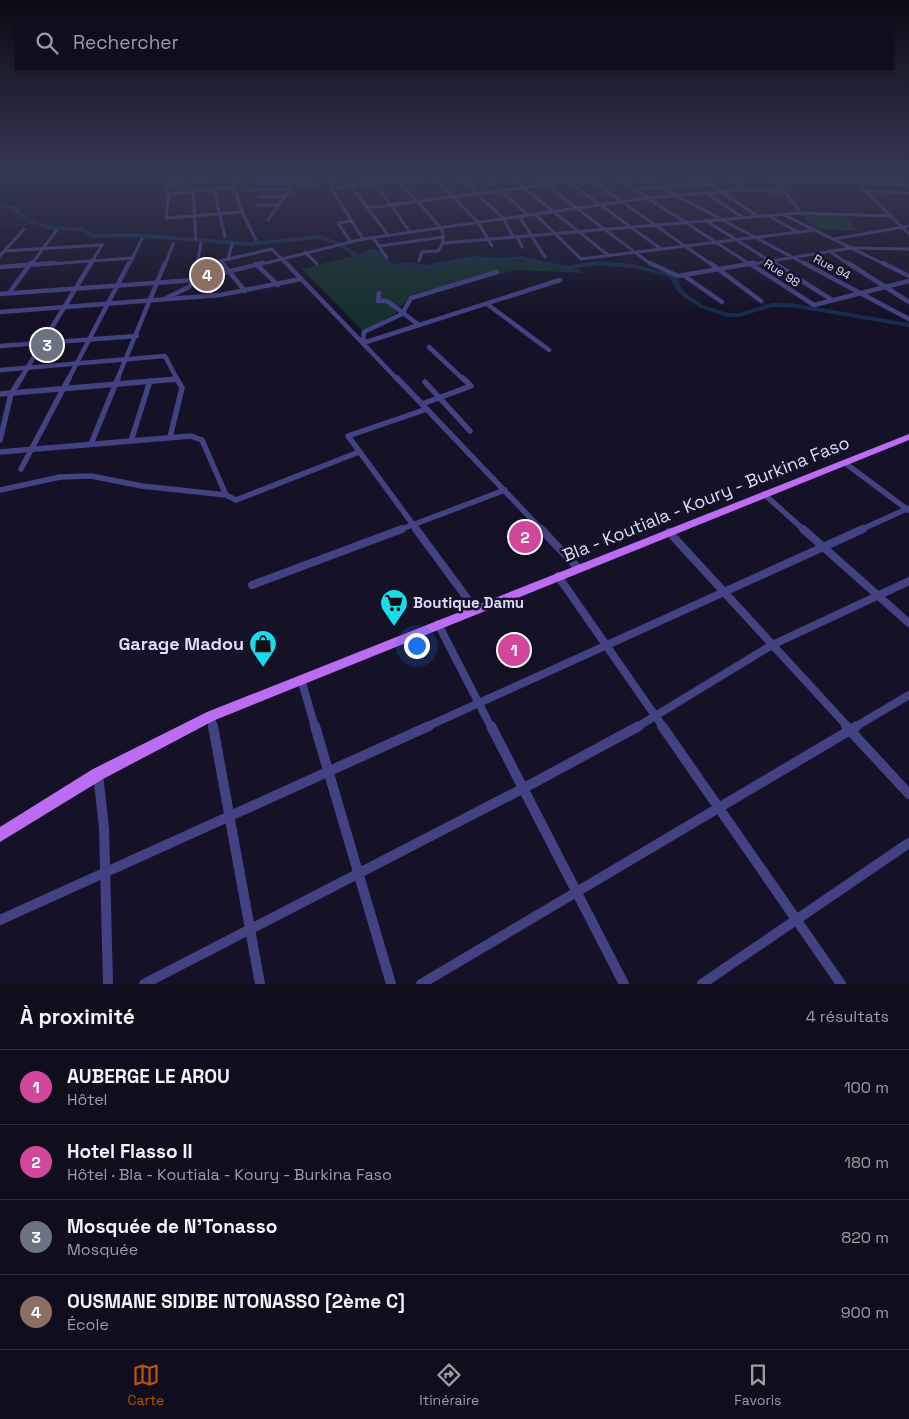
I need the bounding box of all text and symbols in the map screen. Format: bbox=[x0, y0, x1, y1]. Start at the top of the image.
search box bbox=[15, 15, 894, 70]
icon: search bbox=[33, 29, 61, 57]
text: Rechercher bbox=[73, 30, 179, 55]
street label: Rue 94 bbox=[811, 251, 854, 284]
street label: Rue 98 bbox=[761, 255, 803, 291]
pin: 4 bbox=[191, 256, 223, 294]
pin: 3 bbox=[31, 326, 63, 364]
street label: Bla - Koutiala - Koury - Burkina Faso bbox=[559, 430, 853, 567]
pin: 2 bbox=[509, 518, 541, 556]
supermarket icon: Boutique Damu bbox=[379, 588, 409, 627]
place label: Boutique Damu bbox=[413, 593, 524, 612]
shop icon: Garage Madou bbox=[248, 629, 278, 668]
pin: 1 bbox=[498, 631, 530, 669]
place label: Garage Madou bbox=[118, 632, 244, 655]
your location bbox=[404, 633, 430, 659]
text: À proximité bbox=[20, 1003, 135, 1030]
text: 4 résultats bbox=[806, 1006, 889, 1027]
text: AUBERGE LE AROU bbox=[67, 1064, 230, 1089]
text: 1 bbox=[32, 1077, 40, 1098]
text: 100 m bbox=[844, 1077, 889, 1098]
text: Hôtel bbox=[67, 1089, 108, 1110]
text: Hotel Flasso II bbox=[67, 1139, 192, 1164]
text: 2 bbox=[31, 1152, 41, 1173]
text: 180 m bbox=[844, 1152, 889, 1173]
text: Hôtel · Bla - Koutiala - Koury - Burkina Faso bbox=[67, 1164, 392, 1185]
text: Mosquée de N'Tonasso bbox=[67, 1214, 277, 1239]
text: 3 bbox=[31, 1227, 41, 1248]
text: 820 m bbox=[841, 1227, 889, 1248]
text: Mosquée bbox=[67, 1239, 138, 1260]
text: OUSMANE SIDIBE NTONASSO [2ème C] bbox=[67, 1289, 405, 1314]
text: 4 bbox=[31, 1302, 41, 1323]
text: 900 m bbox=[841, 1302, 889, 1323]
text: École bbox=[67, 1314, 109, 1335]
tab: Carte bbox=[128, 1361, 164, 1409]
tab: Itinéraire bbox=[419, 1361, 479, 1409]
tab: Favoris bbox=[734, 1361, 781, 1409]

